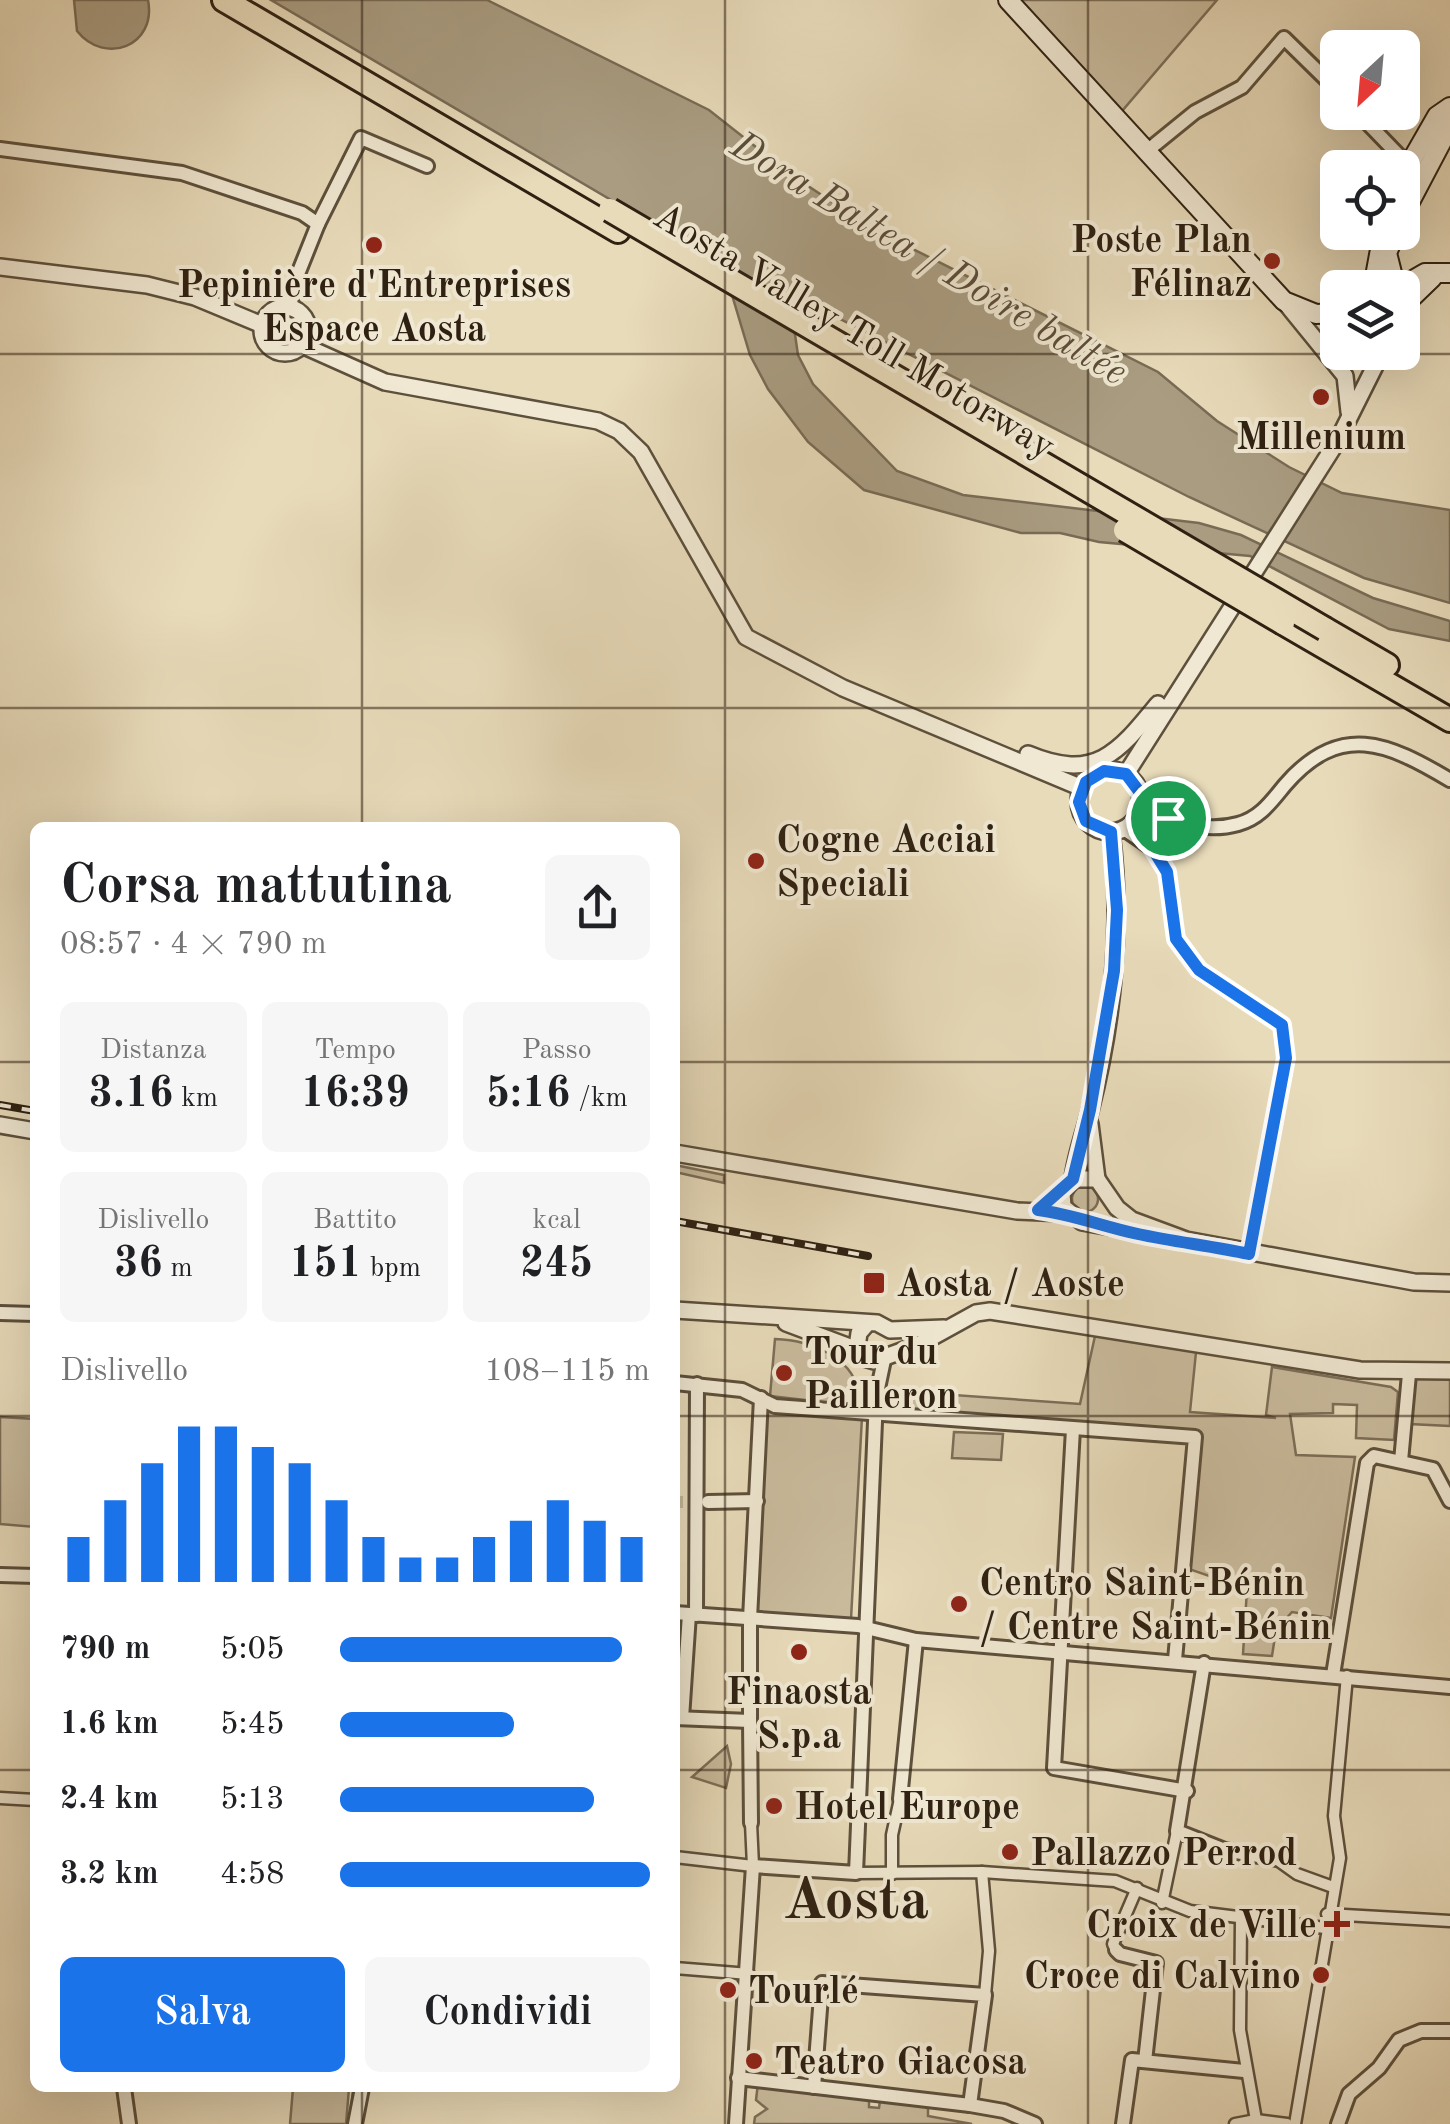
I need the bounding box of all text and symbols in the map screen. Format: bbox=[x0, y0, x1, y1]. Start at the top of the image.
north arrow bbox=[1320, 30, 1420, 130]
map controls bbox=[1320, 30, 1420, 370]
water label: Dora Baltea / Doire baltée bbox=[722, 126, 1133, 395]
button: locate bbox=[1320, 150, 1420, 250]
street label: Aosta Valley Toll Motorway bbox=[646, 198, 1061, 467]
place label: Poste Plan Félinaz bbox=[1071, 223, 1252, 305]
marker: Pepinière d'Entreprises Espace Aosta bbox=[363, 234, 385, 256]
marker: Poste Plan Félinaz bbox=[1261, 250, 1283, 272]
place label: Pepinière d'Entreprises Espace Aosta bbox=[177, 268, 571, 350]
button: layers bbox=[1320, 270, 1420, 370]
marker: Millenium bbox=[1310, 386, 1332, 408]
place label: Millenium bbox=[1236, 420, 1406, 458]
pin bbox=[1126, 776, 1211, 861]
icon: arrive bbox=[1141, 791, 1196, 846]
place label: Cogne Acciai Speciali bbox=[776, 823, 996, 905]
marker: Cogne Acciai Speciali bbox=[745, 850, 767, 872]
button: share bbox=[545, 855, 650, 960]
text: Corsa mattutina bbox=[60, 860, 452, 915]
text: 08:57 · 4 × 790 m bbox=[60, 929, 327, 961]
text: Distanza bbox=[100, 1037, 207, 1065]
text: Tempo bbox=[314, 1037, 396, 1065]
text: Passo bbox=[522, 1037, 592, 1065]
text: 3.16 bbox=[89, 1074, 173, 1116]
text: 16:39 bbox=[300, 1074, 410, 1116]
text: 5:16 bbox=[486, 1074, 570, 1116]
text: km bbox=[173, 1085, 218, 1113]
text: /km bbox=[570, 1085, 628, 1113]
text: Dislivello bbox=[97, 1207, 209, 1235]
text: Battito bbox=[313, 1207, 397, 1235]
text: kcal bbox=[533, 1207, 581, 1235]
text: 36 bbox=[114, 1244, 163, 1286]
text: 151 bbox=[289, 1244, 362, 1286]
text: 245 bbox=[520, 1244, 593, 1286]
text: m bbox=[163, 1255, 193, 1283]
text: bpm bbox=[362, 1255, 421, 1283]
place label: Aosta / Aoste bbox=[896, 1267, 1125, 1305]
marker: Aosta / Aoste bbox=[861, 1270, 887, 1296]
place label: Tour du Pailleron bbox=[804, 1335, 958, 1417]
text: Dislivello bbox=[60, 1356, 188, 1388]
text: 108–115 m bbox=[484, 1356, 650, 1388]
marker: Tour du Pailleron bbox=[773, 1362, 795, 1384]
place label: Centro Saint-Bénin / Centre Saint-Bénin bbox=[979, 1566, 1331, 1648]
marker: Centro Saint-Bénin / Centre Saint-Bénin bbox=[948, 1593, 970, 1615]
text: 790 m bbox=[60, 1634, 150, 1666]
text: 5:05 bbox=[220, 1634, 285, 1666]
marker: Finaosta S.p.a bbox=[788, 1641, 810, 1663]
place label: Finaosta S.p.a bbox=[726, 1675, 872, 1757]
text: 1.6 km bbox=[60, 1709, 159, 1741]
text: 5:45 bbox=[220, 1709, 285, 1741]
text: 2.4 km bbox=[60, 1784, 159, 1816]
text: 5:13 bbox=[220, 1784, 285, 1816]
place label: Hotel Europe bbox=[794, 1790, 1020, 1828]
marker: Hotel Europe bbox=[763, 1795, 785, 1817]
place label: Pallazzo Perrod bbox=[1030, 1836, 1297, 1874]
marker: Pallazzo Perrod bbox=[999, 1841, 1021, 1863]
text: 3.2 km bbox=[60, 1859, 159, 1891]
text: 4:58 bbox=[220, 1859, 285, 1891]
district label: Aosta bbox=[783, 1874, 929, 1932]
place label: Croix de Ville bbox=[1086, 1908, 1317, 1946]
marker: Croix de Ville bbox=[1326, 1913, 1348, 1935]
button: Salva bbox=[60, 1957, 345, 2072]
button: Condividi bbox=[365, 1957, 650, 2072]
place label: Croce di Calvino bbox=[1024, 1959, 1301, 1997]
marker: Croce di Calvino bbox=[1310, 1964, 1332, 1986]
place label: Tourlé bbox=[748, 1974, 859, 2012]
marker: Tourlé bbox=[717, 1979, 739, 2001]
place label: Teatro Giacosa bbox=[774, 2045, 1027, 2083]
marker: Teatro Giacosa bbox=[743, 2050, 765, 2072]

